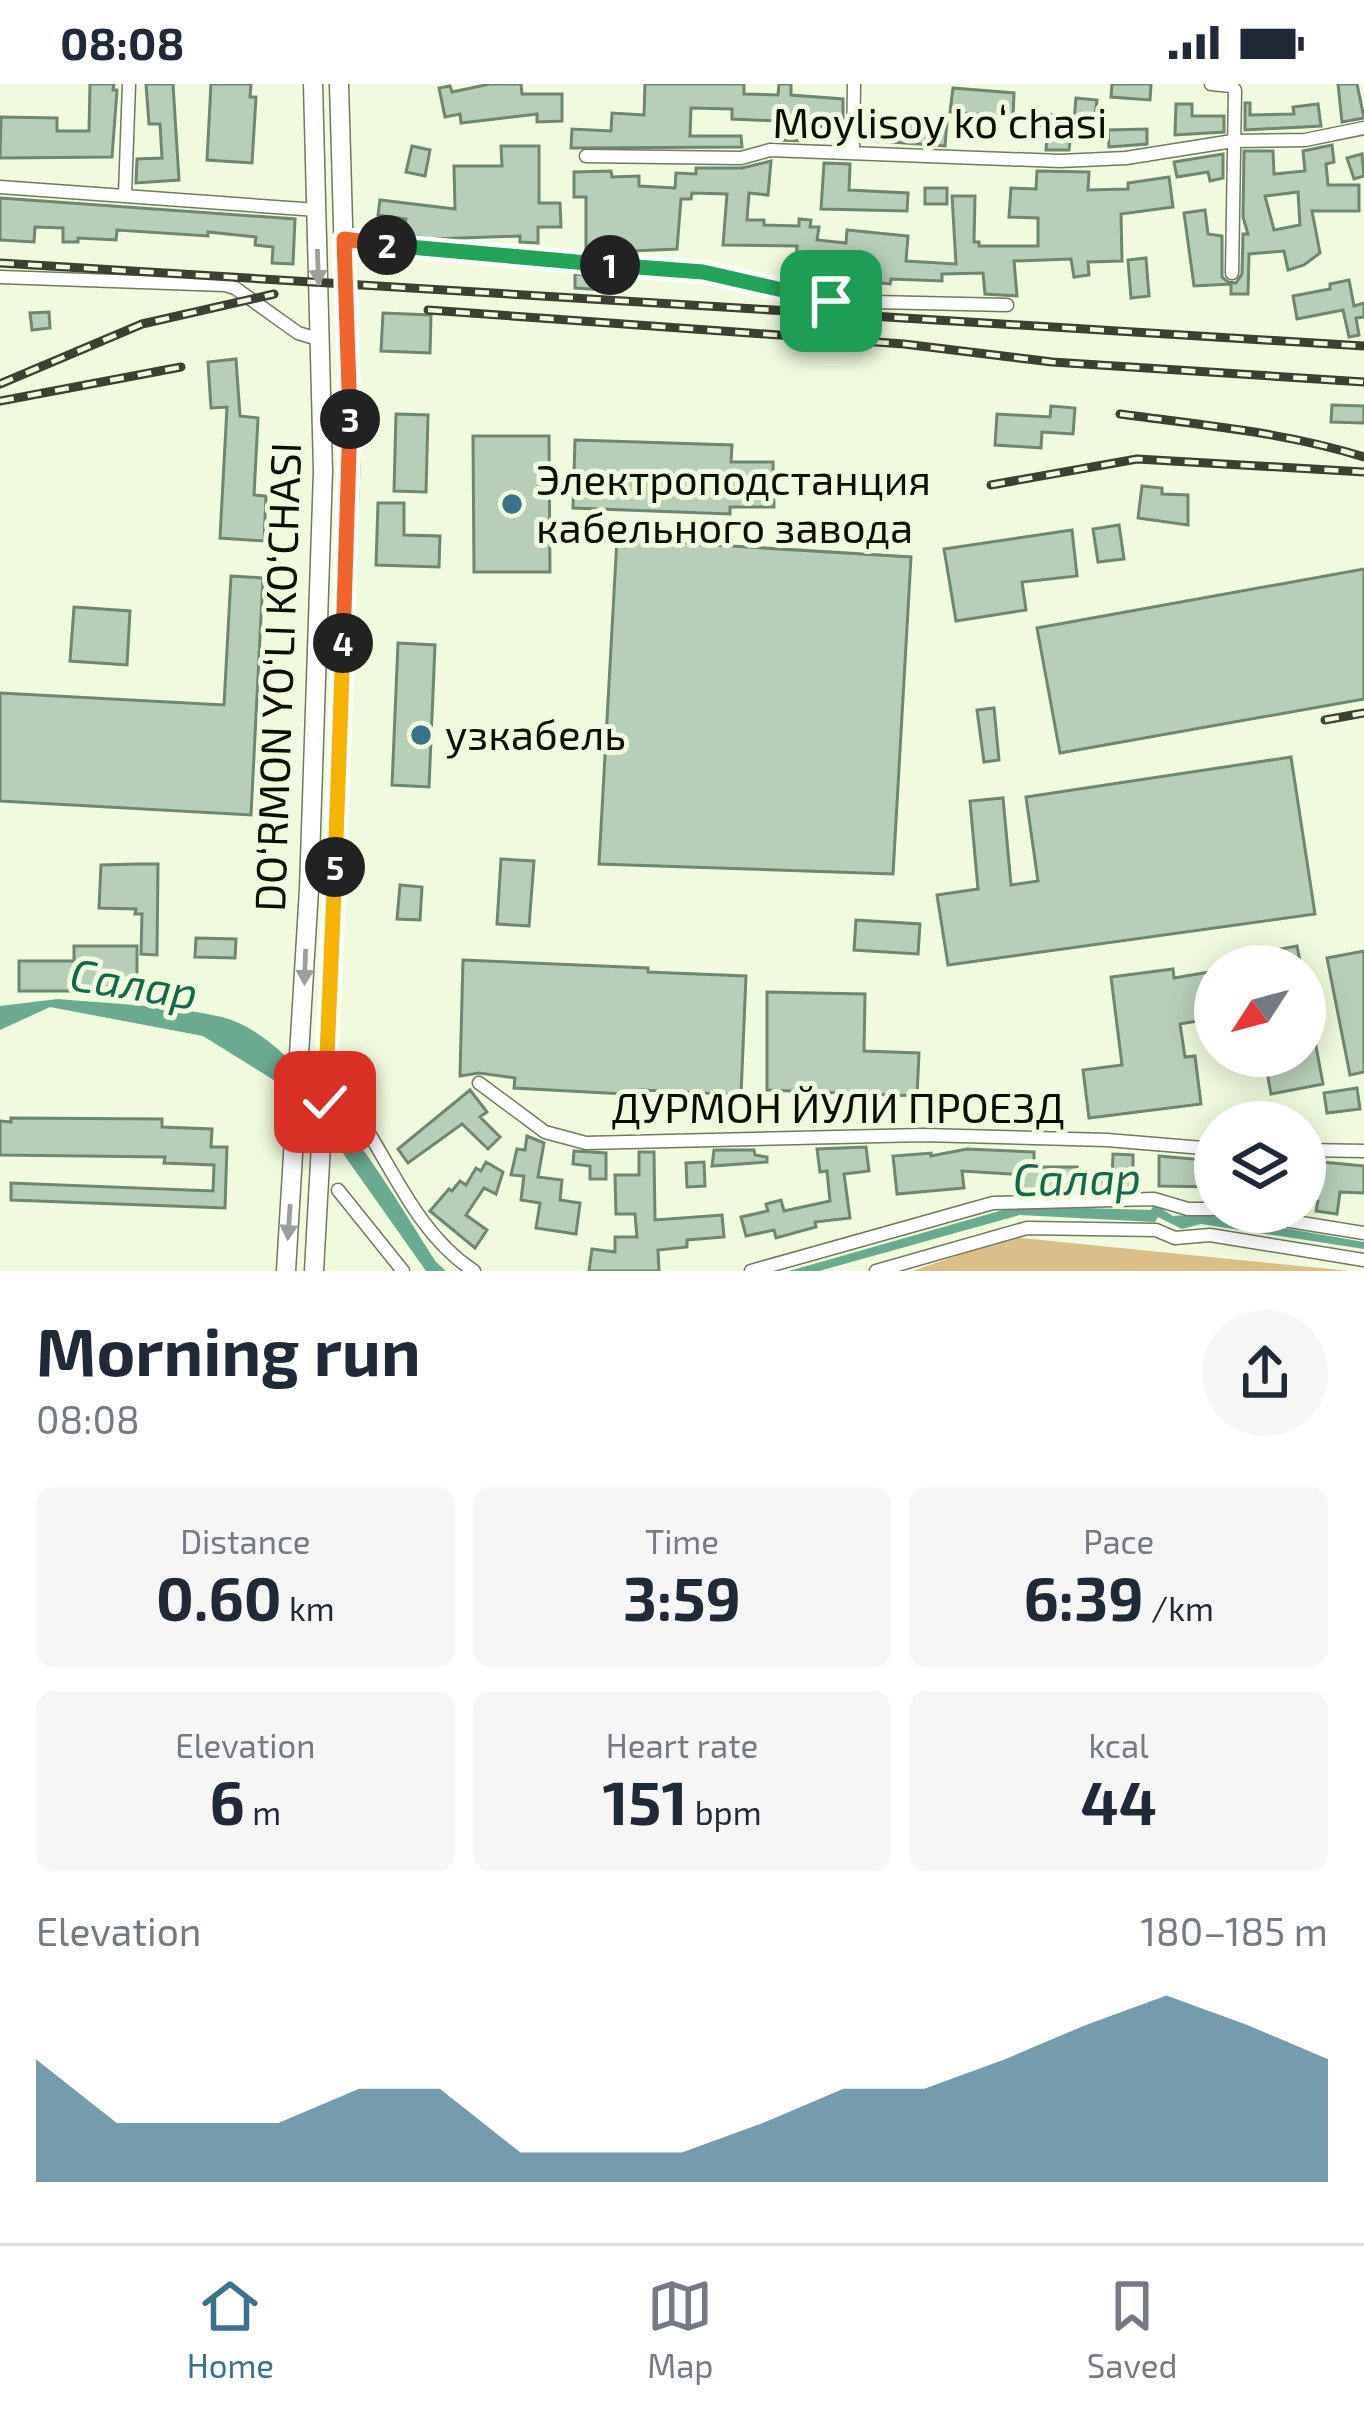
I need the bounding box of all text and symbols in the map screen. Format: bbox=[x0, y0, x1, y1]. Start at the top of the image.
text: 08:08 bbox=[60, 15, 184, 69]
street label: Moylisoy koʻchasi bbox=[772, 96, 1108, 146]
pin: 2 bbox=[357, 215, 417, 275]
text: 2 bbox=[377, 225, 397, 265]
pin: 1 bbox=[580, 235, 640, 295]
text: 1 bbox=[603, 245, 617, 285]
one-way arrow bbox=[309, 249, 328, 287]
pin bbox=[780, 250, 882, 352]
icon: arrive bbox=[798, 268, 864, 334]
pin: 3 bbox=[320, 389, 380, 449]
text: 3 bbox=[341, 399, 359, 439]
street label: DO‘RMON YO‘LI KO‘CHASI bbox=[243, 441, 309, 913]
place label: Электроподстанция кабельного завода bbox=[536, 453, 931, 551]
marker: Электроподстанция кабельного завода bbox=[499, 491, 525, 517]
pin: 4 bbox=[313, 613, 373, 673]
text: 4 bbox=[332, 623, 354, 663]
place label: узкабель bbox=[445, 708, 626, 759]
marker: узкабель bbox=[408, 722, 434, 748]
pin: 5 bbox=[305, 837, 365, 897]
text: 5 bbox=[326, 847, 344, 887]
water label: Салар bbox=[67, 945, 202, 1019]
north arrow bbox=[1194, 945, 1326, 1077]
map controls bbox=[1194, 945, 1326, 1233]
one-way arrow bbox=[295, 949, 314, 987]
pin bbox=[274, 1051, 376, 1153]
icon: check bbox=[292, 1069, 358, 1135]
street label: ДУРМОН ЙУЛИ ПРОЕЗД bbox=[611, 1081, 1065, 1131]
button: layers bbox=[1194, 1101, 1326, 1233]
water label: Салар bbox=[1012, 1149, 1142, 1205]
one-way arrow bbox=[279, 1204, 298, 1242]
text: Morning run bbox=[36, 1310, 421, 1389]
button: share bbox=[1202, 1310, 1328, 1436]
text: 08:08 bbox=[36, 1395, 140, 1442]
text: Distance bbox=[180, 1521, 310, 1561]
text: Time bbox=[645, 1521, 719, 1561]
text: Pace bbox=[1083, 1521, 1154, 1561]
text: 0.60 bbox=[156, 1561, 282, 1633]
text: 3:59 bbox=[623, 1561, 741, 1633]
text: 6:39 bbox=[1023, 1561, 1144, 1633]
text: km bbox=[282, 1588, 335, 1628]
text: /km bbox=[1144, 1588, 1214, 1628]
text: Elevation bbox=[175, 1725, 315, 1765]
text: Heart rate bbox=[606, 1725, 758, 1765]
text: kcal bbox=[1088, 1725, 1149, 1765]
text: 6 bbox=[209, 1765, 245, 1837]
text: 151 bbox=[602, 1765, 687, 1837]
text: 44 bbox=[1080, 1765, 1157, 1837]
text: m bbox=[245, 1792, 281, 1832]
text: bpm bbox=[687, 1792, 762, 1832]
text: Elevation bbox=[36, 1907, 201, 1954]
text: 180–185 m bbox=[1140, 1907, 1328, 1954]
tab: Home bbox=[187, 2273, 274, 2385]
tab: Map bbox=[647, 2273, 714, 2385]
tab: Saved bbox=[1087, 2273, 1177, 2385]

